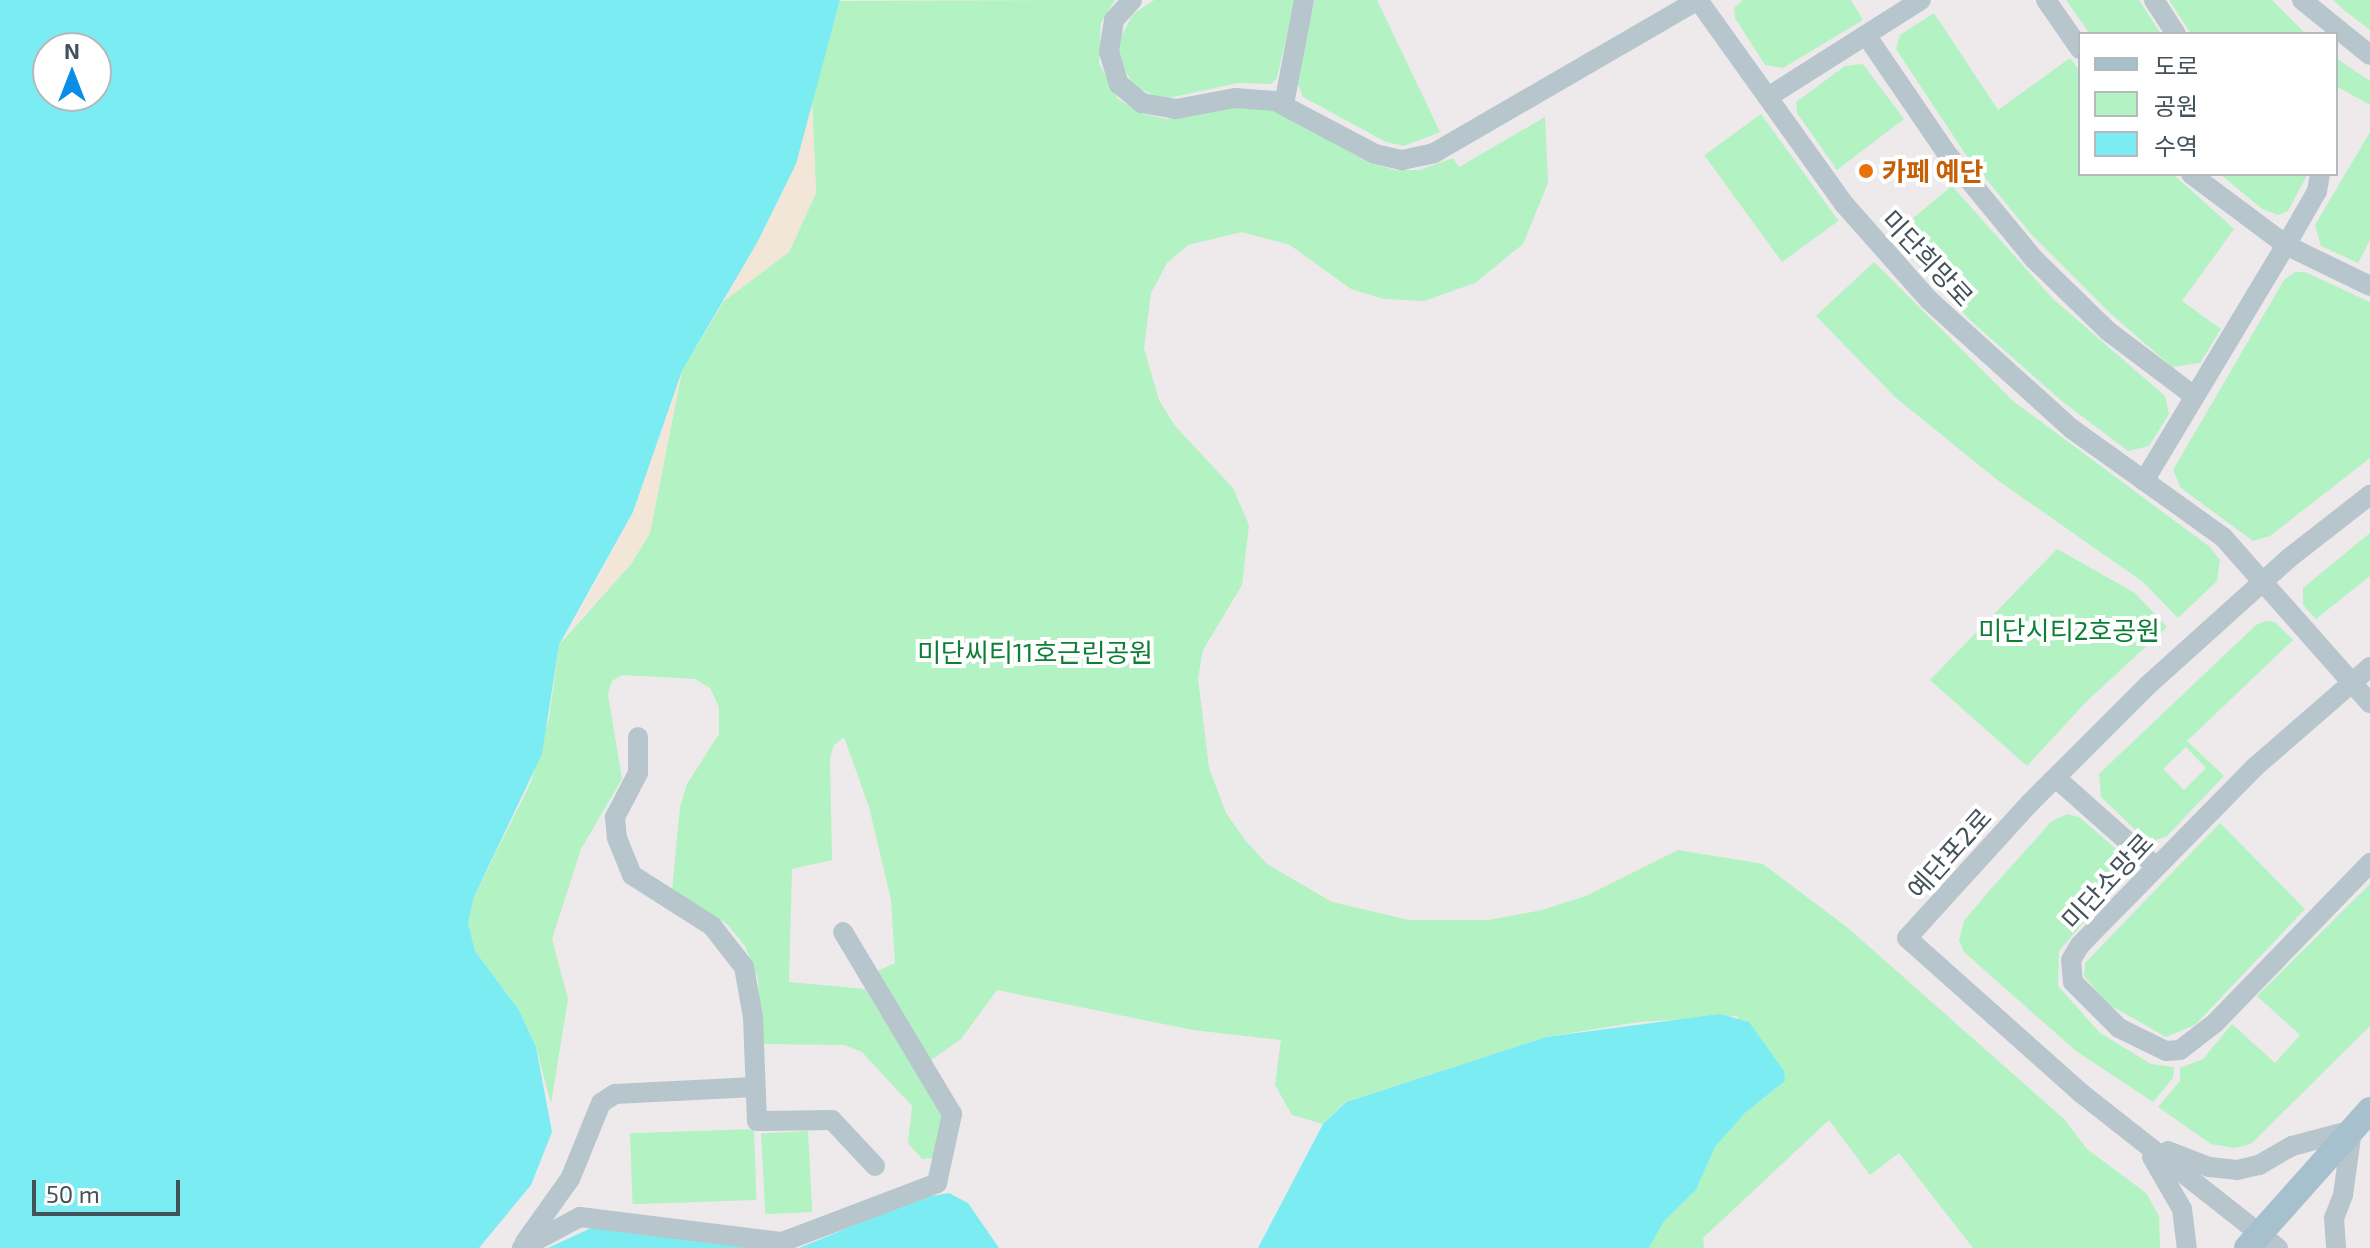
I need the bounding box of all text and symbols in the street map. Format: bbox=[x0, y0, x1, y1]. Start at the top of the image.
north arrow bbox=[32, 32, 112, 112]
legend bbox=[2078, 32, 2338, 176]
text: N bbox=[64, 37, 80, 63]
text: 도로 bbox=[2154, 51, 2198, 80]
text: 공원 bbox=[2154, 91, 2198, 120]
text: 수역 bbox=[2154, 131, 2198, 160]
place label: 카페 예단 bbox=[1882, 155, 1983, 187]
marker: 카페 예단 bbox=[1857, 162, 1875, 180]
street label: 미단희망로 bbox=[1876, 204, 1980, 312]
park label: 미단시티2호공원 bbox=[1978, 614, 2160, 646]
park label: 미단씨티11호근린공원 bbox=[917, 636, 1153, 668]
street label: 예단포2로 bbox=[1901, 802, 1997, 904]
street label: 미단소망로 bbox=[2055, 827, 2159, 935]
scale bar bbox=[36, 1164, 184, 1214]
text: 50 m bbox=[46, 1179, 100, 1208]

